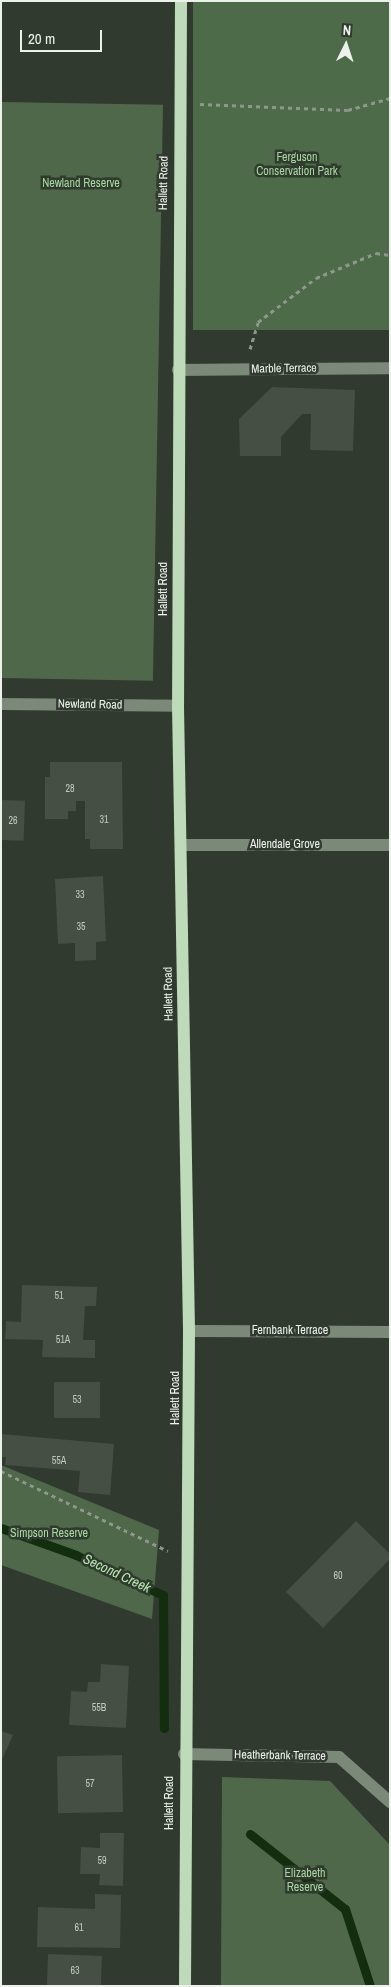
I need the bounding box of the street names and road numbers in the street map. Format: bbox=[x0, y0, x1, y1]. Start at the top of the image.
street label: Hallett Road bbox=[156, 156, 172, 210]
street label: Marble Terrace bbox=[251, 361, 317, 377]
street label: Hallett Road bbox=[157, 562, 171, 616]
street label: Newland Road bbox=[58, 697, 122, 713]
street label: Allendale Grove bbox=[250, 838, 320, 852]
street label: Hallett Road bbox=[161, 967, 177, 1021]
street label: Fernbank Terrace bbox=[252, 1324, 328, 1338]
street label: Hallett Road bbox=[169, 1371, 183, 1425]
street label: Heatherbank Terrace bbox=[234, 1748, 326, 1764]
street label: Hallett Road bbox=[163, 1776, 177, 1830]

